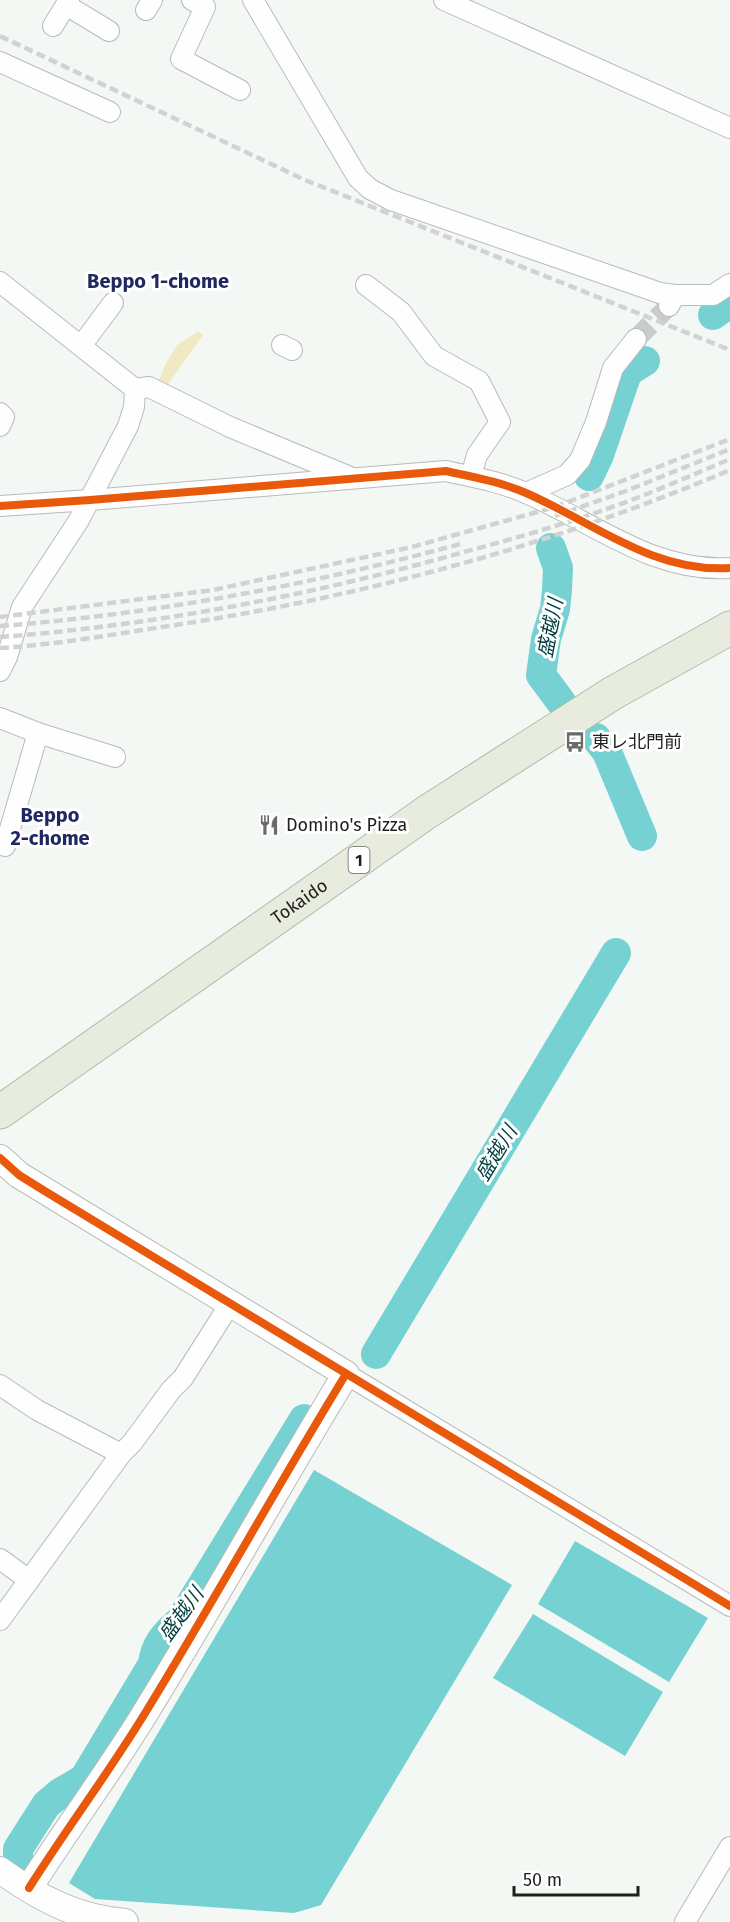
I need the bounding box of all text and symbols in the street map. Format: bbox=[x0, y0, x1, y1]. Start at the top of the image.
district label: Beppo 1-chome bbox=[87, 269, 229, 293]
water label: 盛越川 bbox=[532, 594, 568, 660]
bus stop icon: 東レ北門前 bbox=[563, 730, 587, 754]
place label: 東レ北門前 bbox=[592, 731, 682, 753]
district label: Beppo 2-chome bbox=[10, 803, 90, 850]
restaurant icon: Domino's Pizza bbox=[257, 813, 281, 837]
place label: Domino's Pizza bbox=[286, 814, 407, 836]
road number: 1 bbox=[348, 847, 370, 873]
street label: Tokaido bbox=[267, 874, 332, 929]
water label: 盛越川 bbox=[470, 1119, 523, 1185]
water label: 盛越川 bbox=[154, 1581, 210, 1645]
scale bar bbox=[514, 1859, 638, 1897]
text: 50 m bbox=[523, 1869, 562, 1891]

